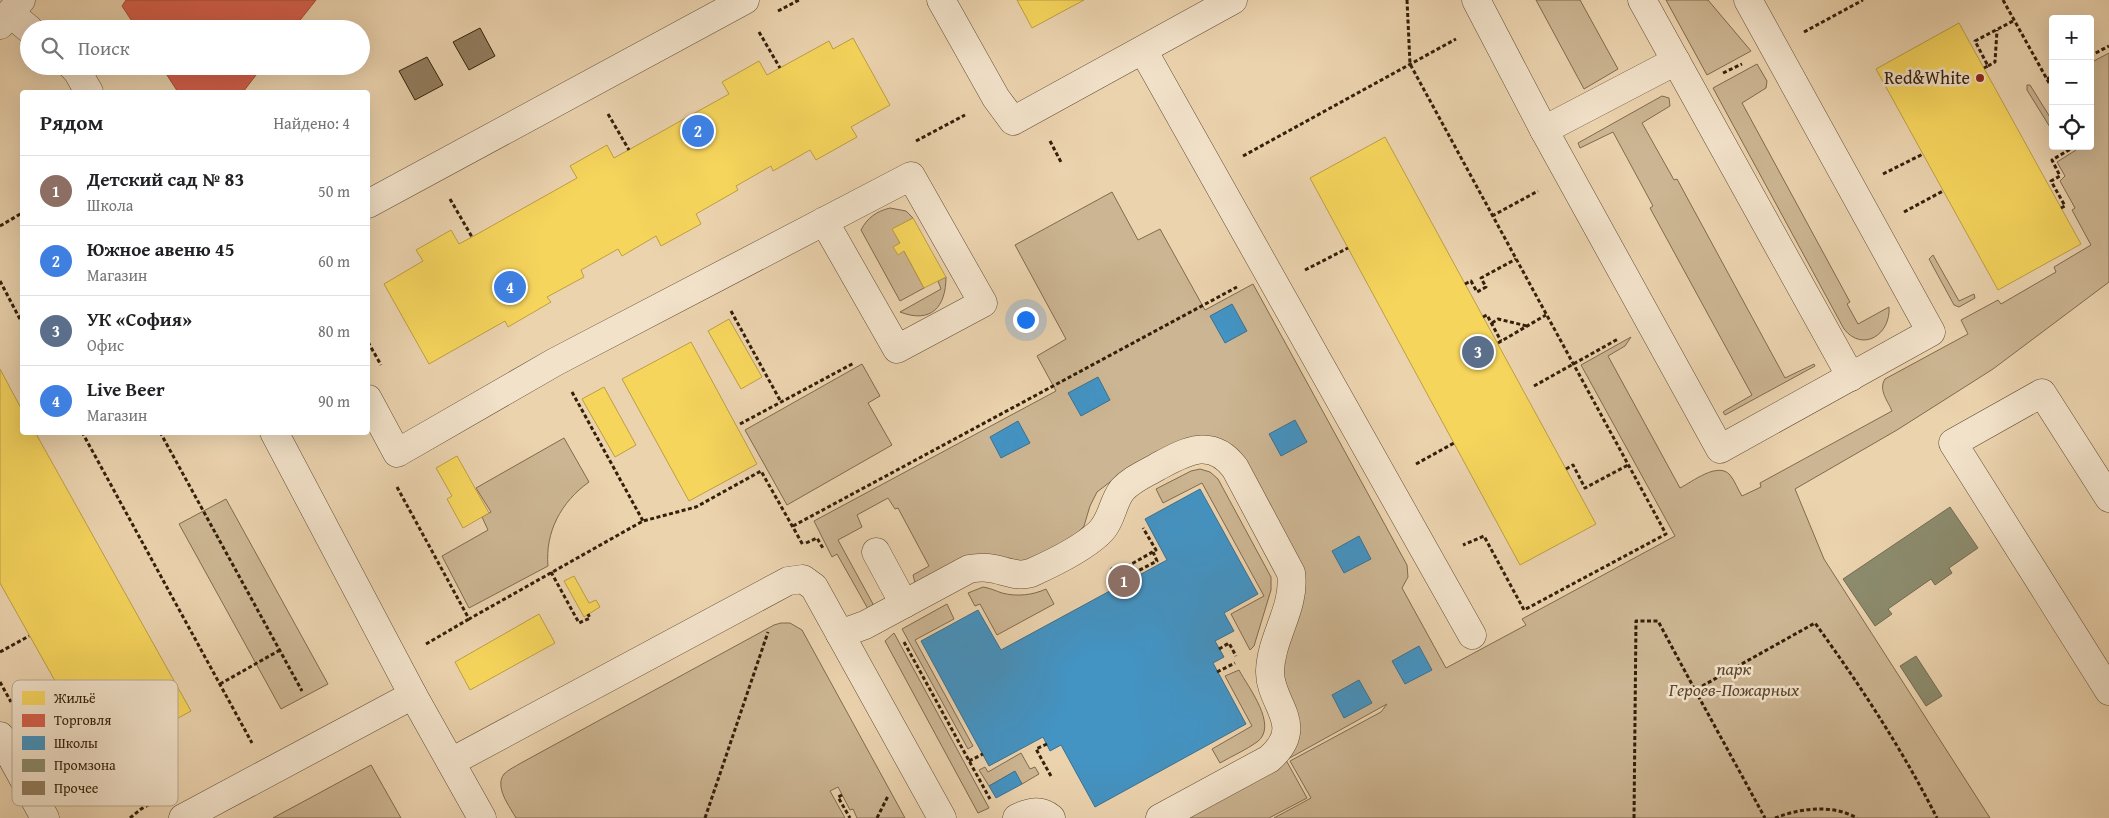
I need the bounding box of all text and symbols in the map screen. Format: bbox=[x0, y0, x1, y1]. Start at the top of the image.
map controls bbox=[2049, 15, 2094, 150]
button: + bbox=[2049, 15, 2094, 60]
search box bbox=[20, 20, 370, 75]
icon: search bbox=[38, 34, 66, 62]
text: Поиск bbox=[78, 34, 130, 62]
button: − bbox=[2049, 60, 2094, 105]
place label: Red&White bbox=[1884, 64, 1970, 91]
marker: Red&White bbox=[1974, 72, 1986, 84]
button: locate bbox=[2049, 105, 2094, 150]
text: Рядом bbox=[40, 107, 103, 138]
text: Найдено: 4 bbox=[273, 111, 350, 135]
pin: 2 bbox=[682, 112, 714, 150]
text: Детский сад № 83 bbox=[87, 165, 244, 193]
text: 1 bbox=[52, 179, 60, 203]
text: 50 m bbox=[318, 179, 350, 203]
text: Школа bbox=[87, 193, 133, 217]
text: Южное авеню 45 bbox=[87, 235, 234, 263]
text: 2 bbox=[52, 249, 60, 273]
text: 60 m bbox=[318, 249, 350, 273]
text: Магазин bbox=[87, 263, 147, 287]
pin: 4 bbox=[494, 268, 526, 306]
text: УК «София» bbox=[87, 305, 192, 333]
your location bbox=[1013, 307, 1039, 333]
text: 3 bbox=[52, 319, 60, 343]
text: 80 m bbox=[318, 319, 350, 343]
text: Офис bbox=[87, 333, 124, 357]
pin: 3 bbox=[1462, 333, 1494, 371]
text: Live Beer bbox=[87, 375, 165, 403]
text: 4 bbox=[52, 389, 60, 413]
text: 90 m bbox=[318, 389, 350, 413]
text: Магазин bbox=[87, 403, 147, 427]
pin: 1 bbox=[1108, 562, 1140, 600]
park label: парк Героев-Пожарных bbox=[1668, 655, 1800, 703]
legend bbox=[12, 680, 178, 806]
text: Жильё bbox=[53, 688, 96, 708]
text: Торговля bbox=[54, 710, 111, 730]
text: Школы bbox=[54, 733, 98, 753]
text: Промзона bbox=[54, 755, 116, 775]
text: Прочее bbox=[54, 778, 99, 798]

